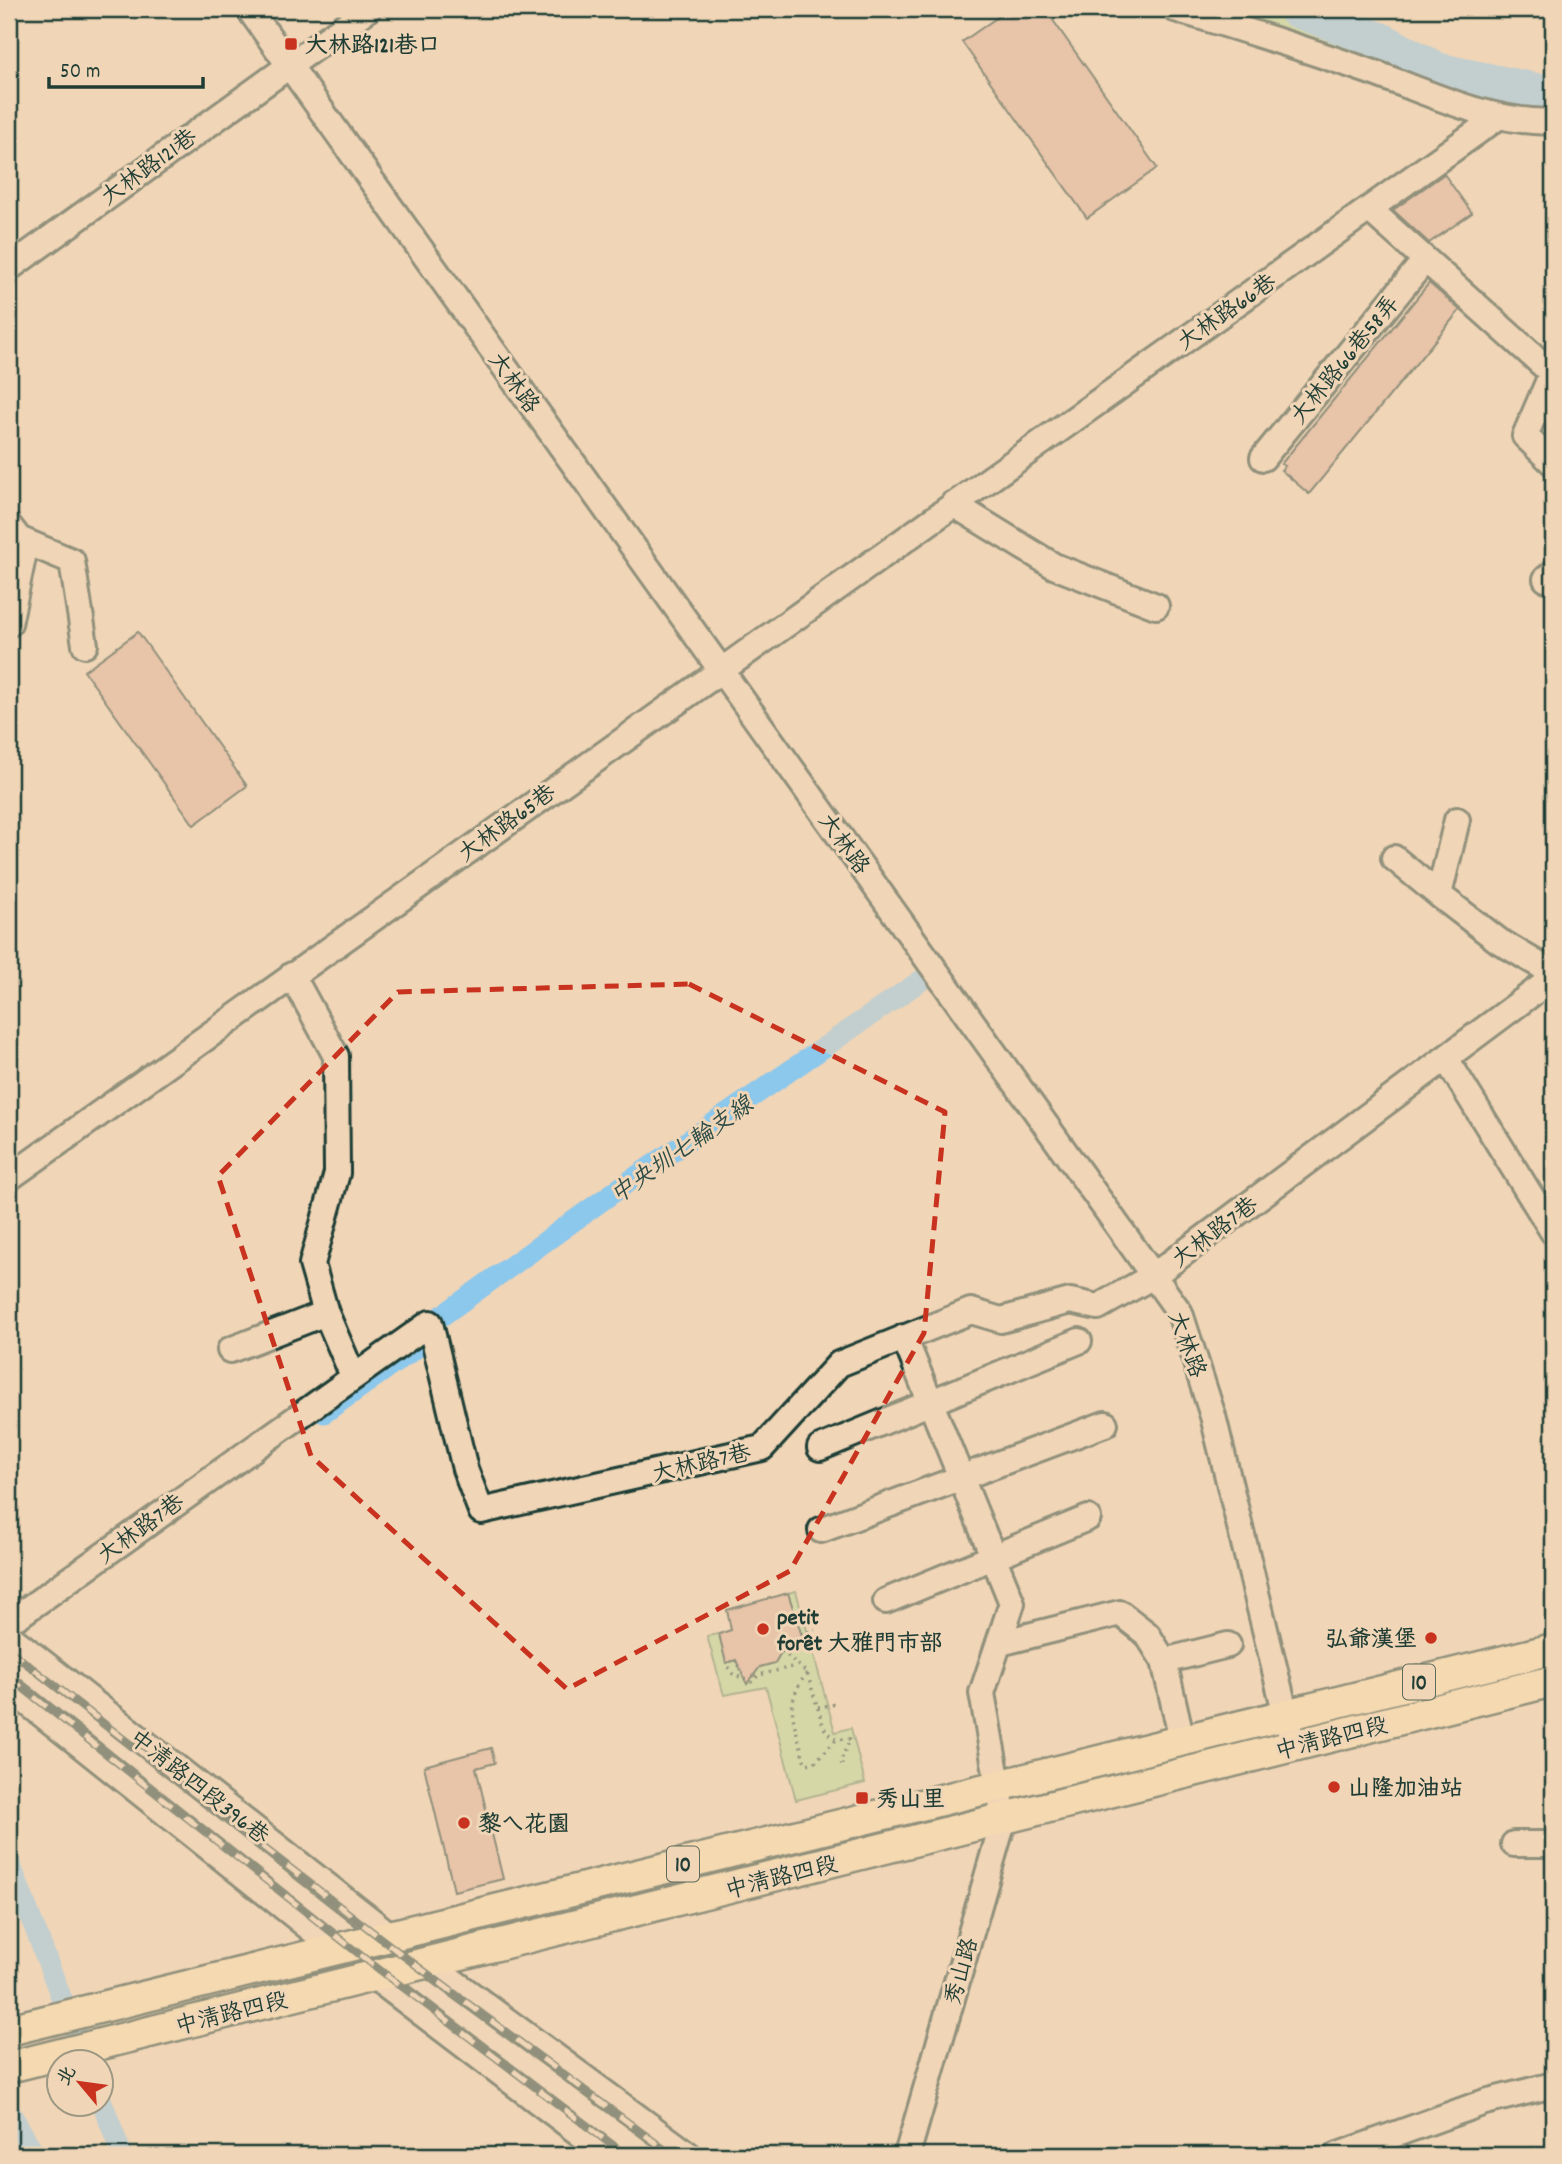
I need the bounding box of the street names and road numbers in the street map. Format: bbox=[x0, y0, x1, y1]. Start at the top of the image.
street label: 大林路121巷 bbox=[95, 122, 206, 215]
street label: 大林路66巷 bbox=[1172, 267, 1285, 360]
street label: 大林路66巷58弄 bbox=[1284, 290, 1409, 433]
street label: 大林路 bbox=[479, 346, 546, 422]
street label: 大林路65巷 bbox=[452, 777, 565, 872]
street label: 大林路 bbox=[809, 807, 876, 883]
street label: 大林路7巷 bbox=[1166, 1190, 1267, 1277]
street label: 大林路 bbox=[1157, 1307, 1212, 1383]
street label: 大林路7巷 bbox=[649, 1438, 756, 1493]
street label: 大林路7巷 bbox=[92, 1487, 193, 1574]
road number: 10 bbox=[1403, 1664, 1435, 1700]
street label: 中清路四段 bbox=[1272, 1710, 1392, 1770]
street label: 中清路四段396巷 bbox=[121, 1723, 276, 1855]
road number: 10 bbox=[667, 1846, 699, 1882]
street label: 中清路四段 bbox=[722, 1849, 842, 1909]
street label: 秀山路 bbox=[938, 1934, 989, 2010]
street label: 中清路四段 bbox=[172, 1985, 292, 2045]

